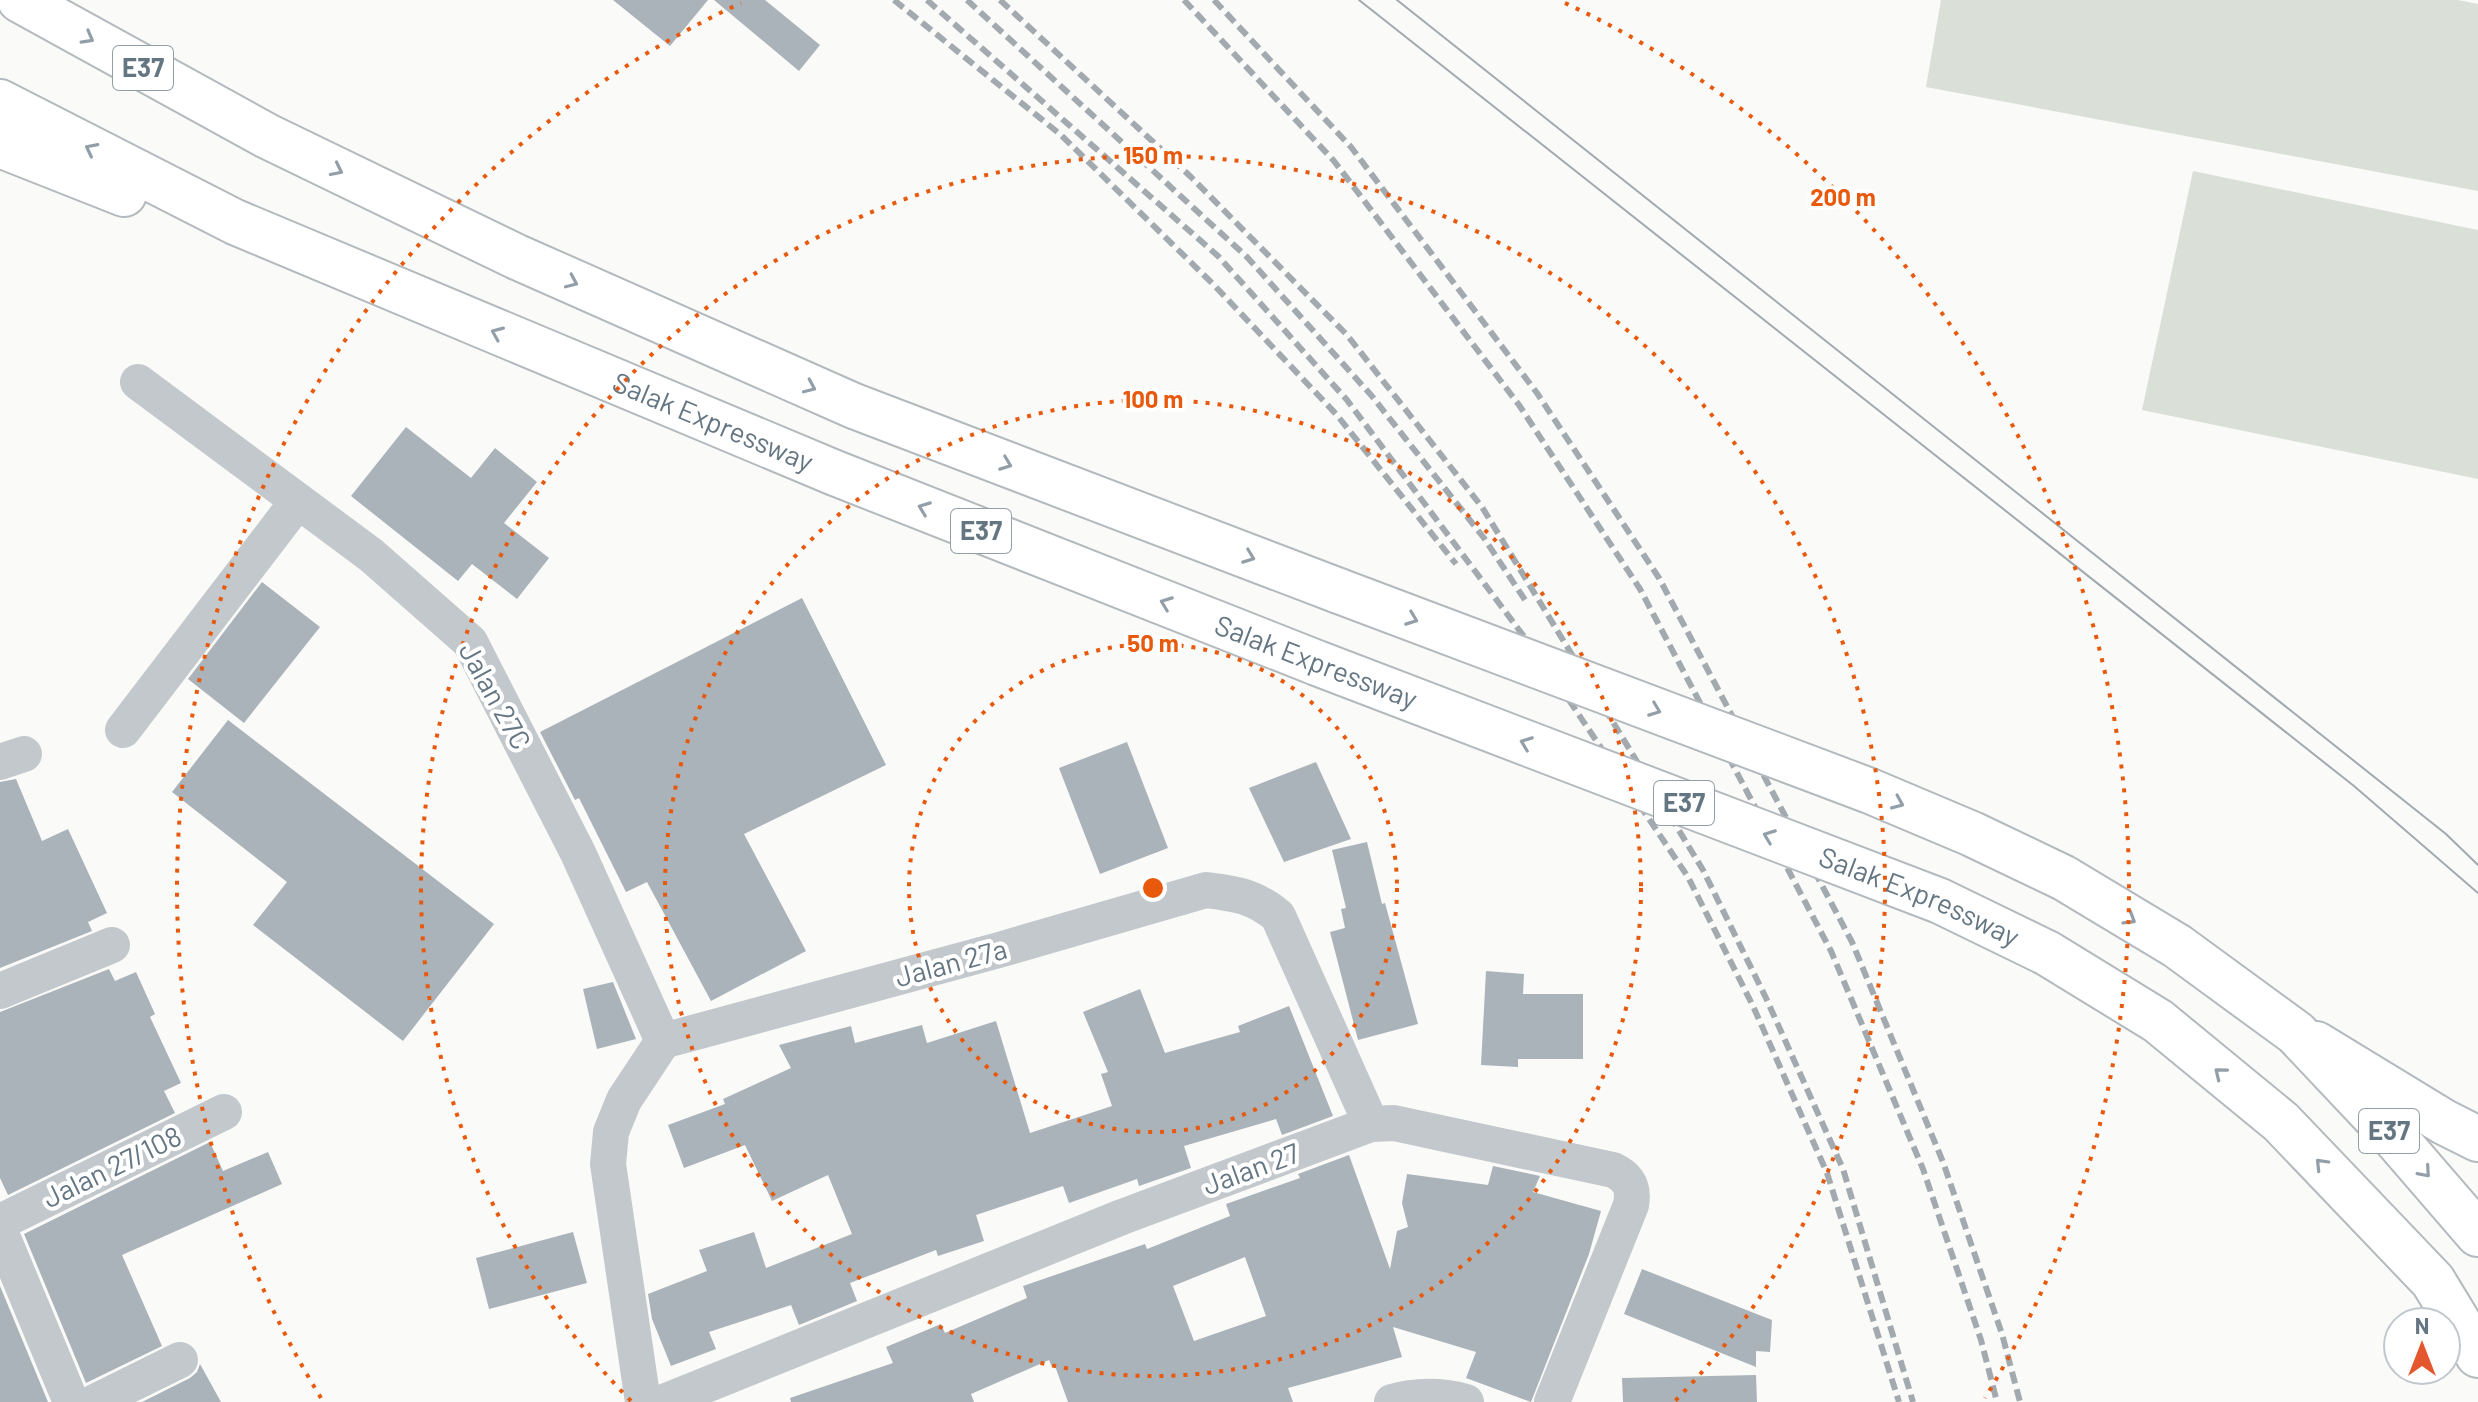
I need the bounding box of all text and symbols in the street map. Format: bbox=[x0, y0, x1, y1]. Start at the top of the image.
one-way arrow bbox=[80, 28, 94, 43]
road number: E37 bbox=[113, 46, 173, 90]
text: 150 m bbox=[1123, 140, 1183, 169]
one-way arrow bbox=[84, 143, 99, 158]
one-way arrow bbox=[329, 161, 344, 176]
text: 200 m bbox=[1810, 182, 1876, 211]
one-way arrow bbox=[564, 272, 578, 288]
one-way arrow bbox=[491, 326, 505, 342]
street label: Salak Expressway bbox=[608, 364, 819, 478]
one-way arrow bbox=[802, 377, 816, 393]
text: 100 m bbox=[1123, 384, 1183, 413]
one-way arrow bbox=[998, 454, 1012, 471]
one-way arrow bbox=[918, 501, 932, 518]
road number: E37 bbox=[951, 509, 1011, 553]
one-way arrow bbox=[1241, 547, 1255, 564]
one-way arrow bbox=[1160, 596, 1174, 613]
street label: Salak Expressway bbox=[1210, 607, 1422, 715]
one-way arrow bbox=[1404, 609, 1418, 626]
text: 50 m bbox=[1127, 628, 1179, 657]
street label: Jalan 27C bbox=[453, 636, 539, 755]
one-way arrow bbox=[1647, 700, 1661, 717]
one-way arrow bbox=[1520, 736, 1534, 753]
road number: E37 bbox=[1654, 781, 1714, 825]
one-way arrow bbox=[1890, 793, 1904, 809]
one-way arrow bbox=[1763, 829, 1777, 846]
street label: Salak Expressway bbox=[1815, 839, 2025, 953]
centre of rings bbox=[1139, 874, 1167, 902]
one-way arrow bbox=[2121, 909, 2136, 925]
street label: Jalan 27a bbox=[891, 931, 1010, 993]
one-way arrow bbox=[2214, 1068, 2229, 1082]
road number: E37 bbox=[2359, 1109, 2419, 1153]
street label: Jalan 27/108 bbox=[37, 1118, 186, 1214]
street label: Jalan 27 bbox=[1198, 1135, 1304, 1201]
one-way arrow bbox=[2315, 1159, 2330, 1173]
one-way arrow bbox=[2415, 1163, 2430, 1178]
north arrow bbox=[2382, 1306, 2462, 1386]
text: N bbox=[2415, 1312, 2429, 1338]

